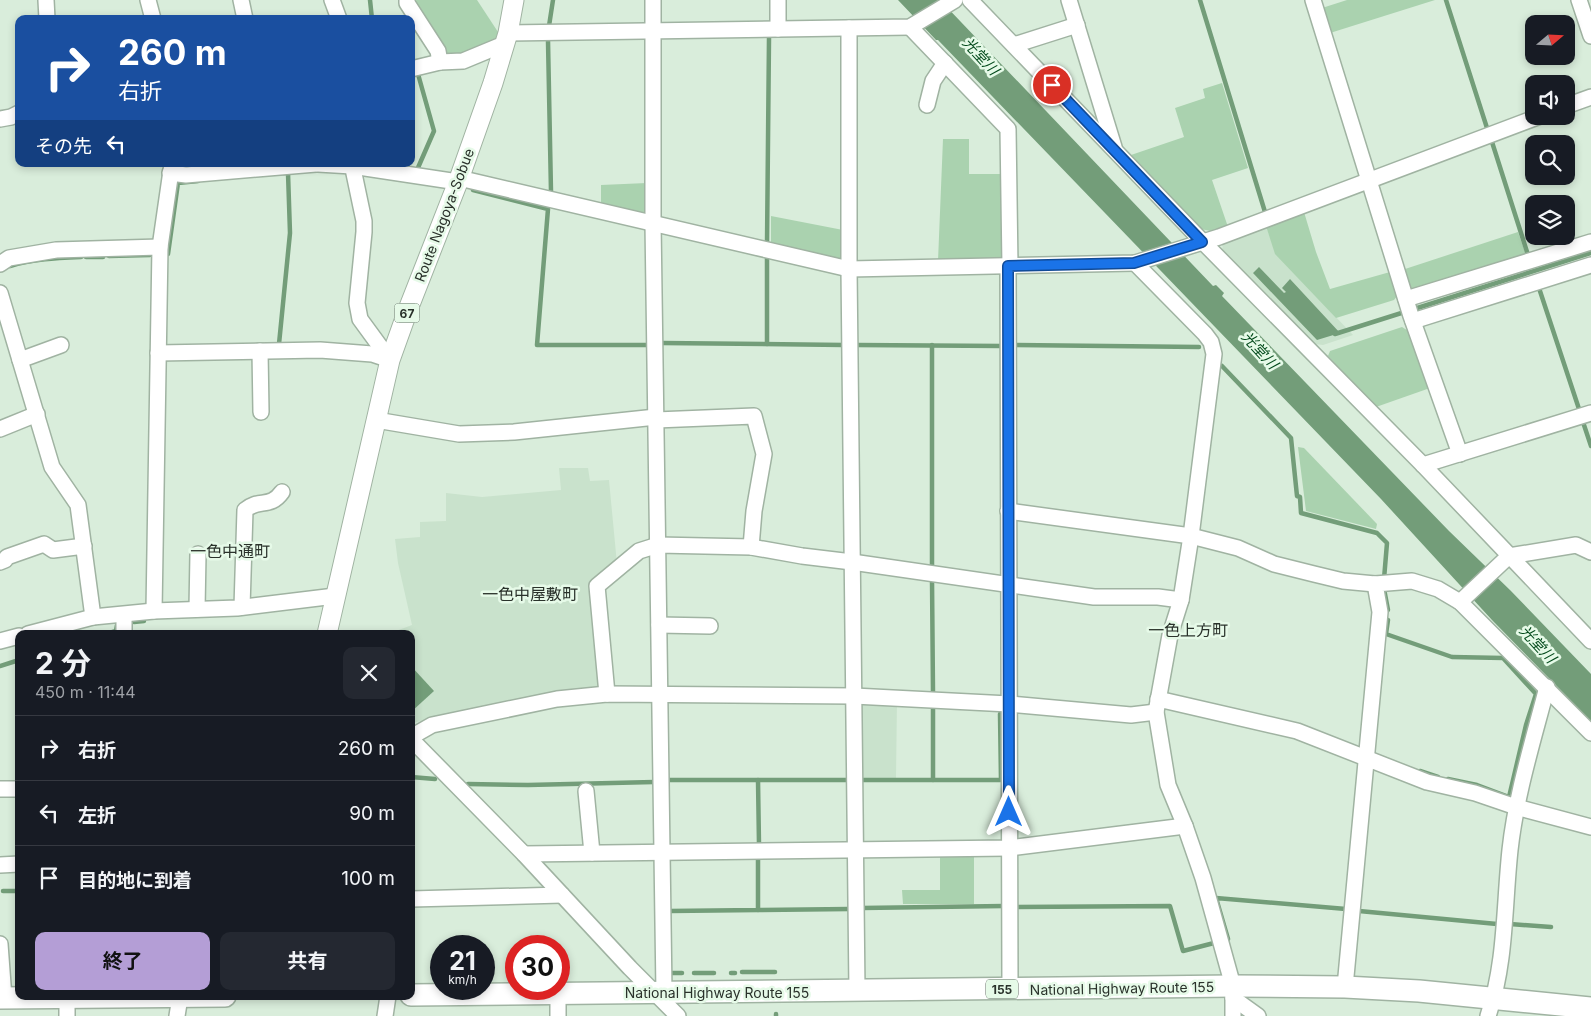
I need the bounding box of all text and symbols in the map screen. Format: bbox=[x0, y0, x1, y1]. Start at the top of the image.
north arrow bbox=[1525, 15, 1575, 65]
map controls bbox=[1525, 15, 1575, 245]
text: 260 m bbox=[118, 31, 227, 73]
water label: 光堂川 bbox=[959, 33, 1005, 80]
icon: right bbox=[35, 35, 100, 100]
pin bbox=[1031, 64, 1073, 106]
icon: arrive bbox=[1038, 71, 1066, 99]
button: sound bbox=[1525, 75, 1575, 125]
text: 右折 bbox=[118, 78, 162, 104]
icon: left bbox=[102, 130, 130, 158]
text: その先 bbox=[35, 135, 92, 158]
button: search bbox=[1525, 135, 1575, 185]
street label: Route Nagoya-Sobue bbox=[411, 146, 477, 284]
button: layers bbox=[1525, 195, 1575, 245]
road number: 67 bbox=[394, 304, 420, 322]
water label: 光堂川 bbox=[1238, 327, 1284, 374]
district label: 一色中通町 bbox=[190, 541, 270, 561]
district label: 一色中屋敷町 bbox=[482, 584, 578, 604]
district label: 一色上方町 bbox=[1148, 620, 1228, 640]
water label: 光堂川 bbox=[1516, 621, 1562, 668]
text: 2 分 bbox=[35, 645, 91, 681]
button: close bbox=[343, 647, 395, 699]
text: 450 m · 11:44 bbox=[35, 682, 136, 702]
icon: right bbox=[35, 734, 63, 762]
text: 260 m bbox=[338, 737, 395, 760]
text: 右折 bbox=[78, 739, 116, 762]
position arrow bbox=[982, 785, 1034, 837]
icon: left bbox=[35, 799, 63, 827]
text: 90 m bbox=[349, 802, 395, 825]
text: 左折 bbox=[78, 804, 116, 827]
icon: arrive bbox=[35, 864, 63, 892]
text: 100 m bbox=[341, 867, 395, 890]
text: 目的地に到着 bbox=[78, 869, 192, 892]
button: 終了 bbox=[35, 932, 210, 990]
button: 共有 bbox=[220, 932, 395, 990]
speed limit sign: 30 bbox=[505, 935, 570, 1000]
text: 21 bbox=[449, 946, 476, 976]
text: km/h bbox=[448, 972, 477, 987]
street label: National Highway Route 155 bbox=[1030, 978, 1214, 998]
road number: 155 bbox=[986, 980, 1018, 999]
street label: National Highway Route 155 bbox=[625, 984, 809, 1001]

